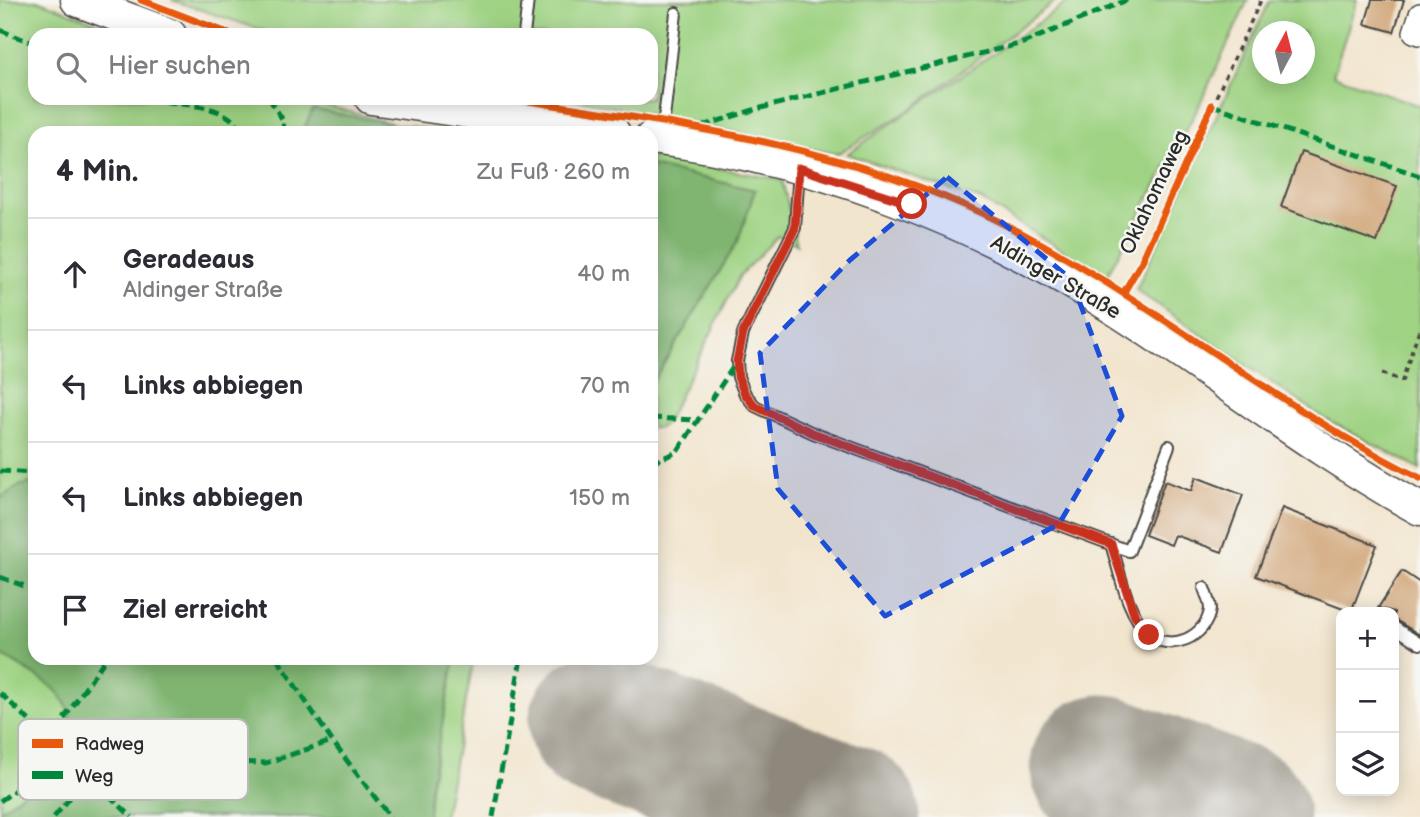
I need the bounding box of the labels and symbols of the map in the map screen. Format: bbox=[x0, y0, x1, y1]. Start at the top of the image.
north arrow bbox=[1252, 21, 1315, 84]
street label: Oklahomaweg bbox=[1115, 126, 1194, 258]
route start bbox=[896, 188, 927, 219]
street label: Aldinger Straße bbox=[986, 230, 1125, 325]
route end bbox=[1133, 619, 1164, 650]
legend bbox=[18, 719, 248, 800]
text: Radweg bbox=[75, 733, 144, 756]
text: Weg bbox=[75, 765, 113, 788]

